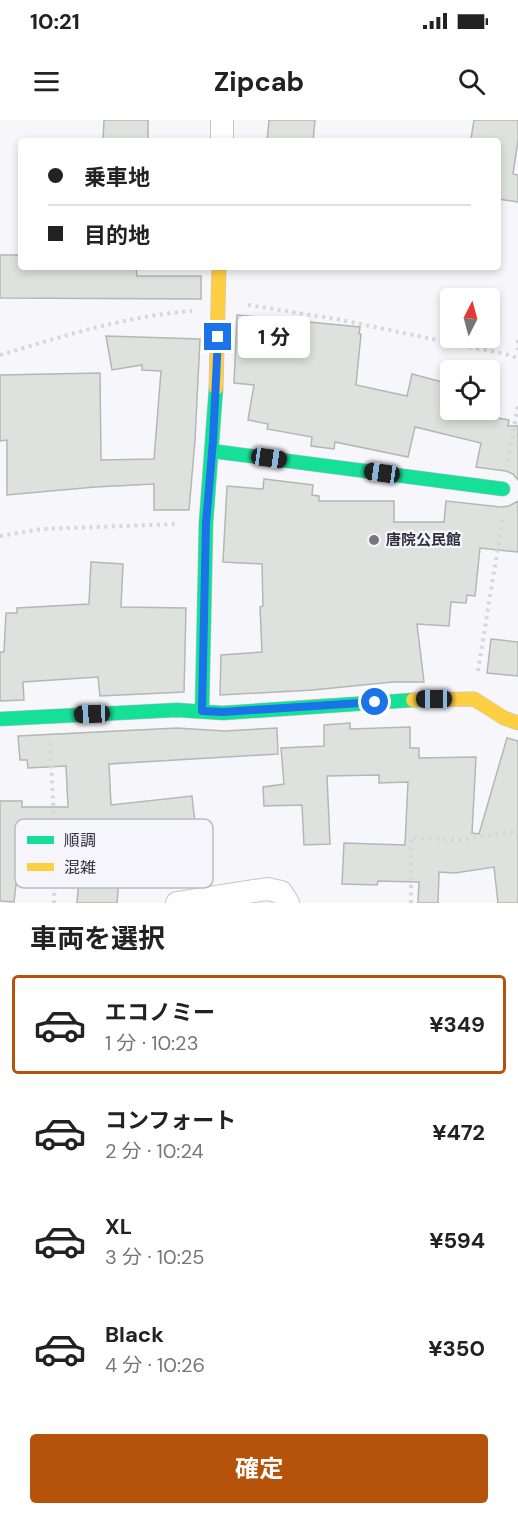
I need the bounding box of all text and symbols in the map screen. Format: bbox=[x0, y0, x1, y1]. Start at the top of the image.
text: 10:21 bbox=[30, 7, 80, 36]
text: Zipcab bbox=[214, 64, 304, 99]
icon: menu bbox=[30, 65, 63, 98]
icon: search bbox=[455, 65, 488, 98]
text: 乗車地 bbox=[84, 163, 150, 192]
text: 目的地 bbox=[84, 221, 150, 250]
north arrow bbox=[440, 288, 500, 348]
map controls bbox=[440, 288, 500, 420]
callout: 1 分 bbox=[239, 316, 311, 358]
route end bbox=[204, 323, 231, 350]
text: 1 分 bbox=[258, 324, 290, 350]
button: locate bbox=[440, 360, 500, 420]
car bbox=[250, 447, 288, 469]
car bbox=[363, 462, 401, 484]
place label: 唐院公民館 bbox=[386, 530, 461, 550]
marker: 唐院公民館 bbox=[367, 533, 381, 547]
route start bbox=[361, 688, 388, 715]
car bbox=[416, 690, 452, 708]
car bbox=[74, 704, 110, 724]
legend bbox=[15, 819, 213, 888]
text: 順調 bbox=[64, 830, 96, 851]
text: 混雑 bbox=[64, 857, 96, 878]
text: 車両を選択 bbox=[30, 921, 165, 956]
icon: car bbox=[33, 998, 87, 1052]
text: エコノミー bbox=[105, 998, 215, 1027]
text: ¥349 bbox=[429, 1010, 485, 1039]
text: 1 分 · 10:23 bbox=[105, 1030, 198, 1056]
icon: car bbox=[33, 1106, 87, 1160]
text: コンフォート bbox=[105, 1106, 236, 1135]
text: ¥472 bbox=[432, 1118, 485, 1147]
text: 2 分 · 10:24 bbox=[105, 1138, 204, 1164]
text: XL bbox=[105, 1212, 132, 1241]
icon: car bbox=[33, 1214, 87, 1268]
text: ¥594 bbox=[429, 1226, 485, 1255]
text: 3 分 · 10:25 bbox=[105, 1244, 204, 1270]
text: Black bbox=[105, 1320, 164, 1349]
icon: car bbox=[33, 1322, 87, 1376]
text: ¥350 bbox=[428, 1334, 485, 1363]
text: 4 分 · 10:26 bbox=[105, 1352, 205, 1378]
button: 確定 bbox=[30, 1434, 488, 1503]

